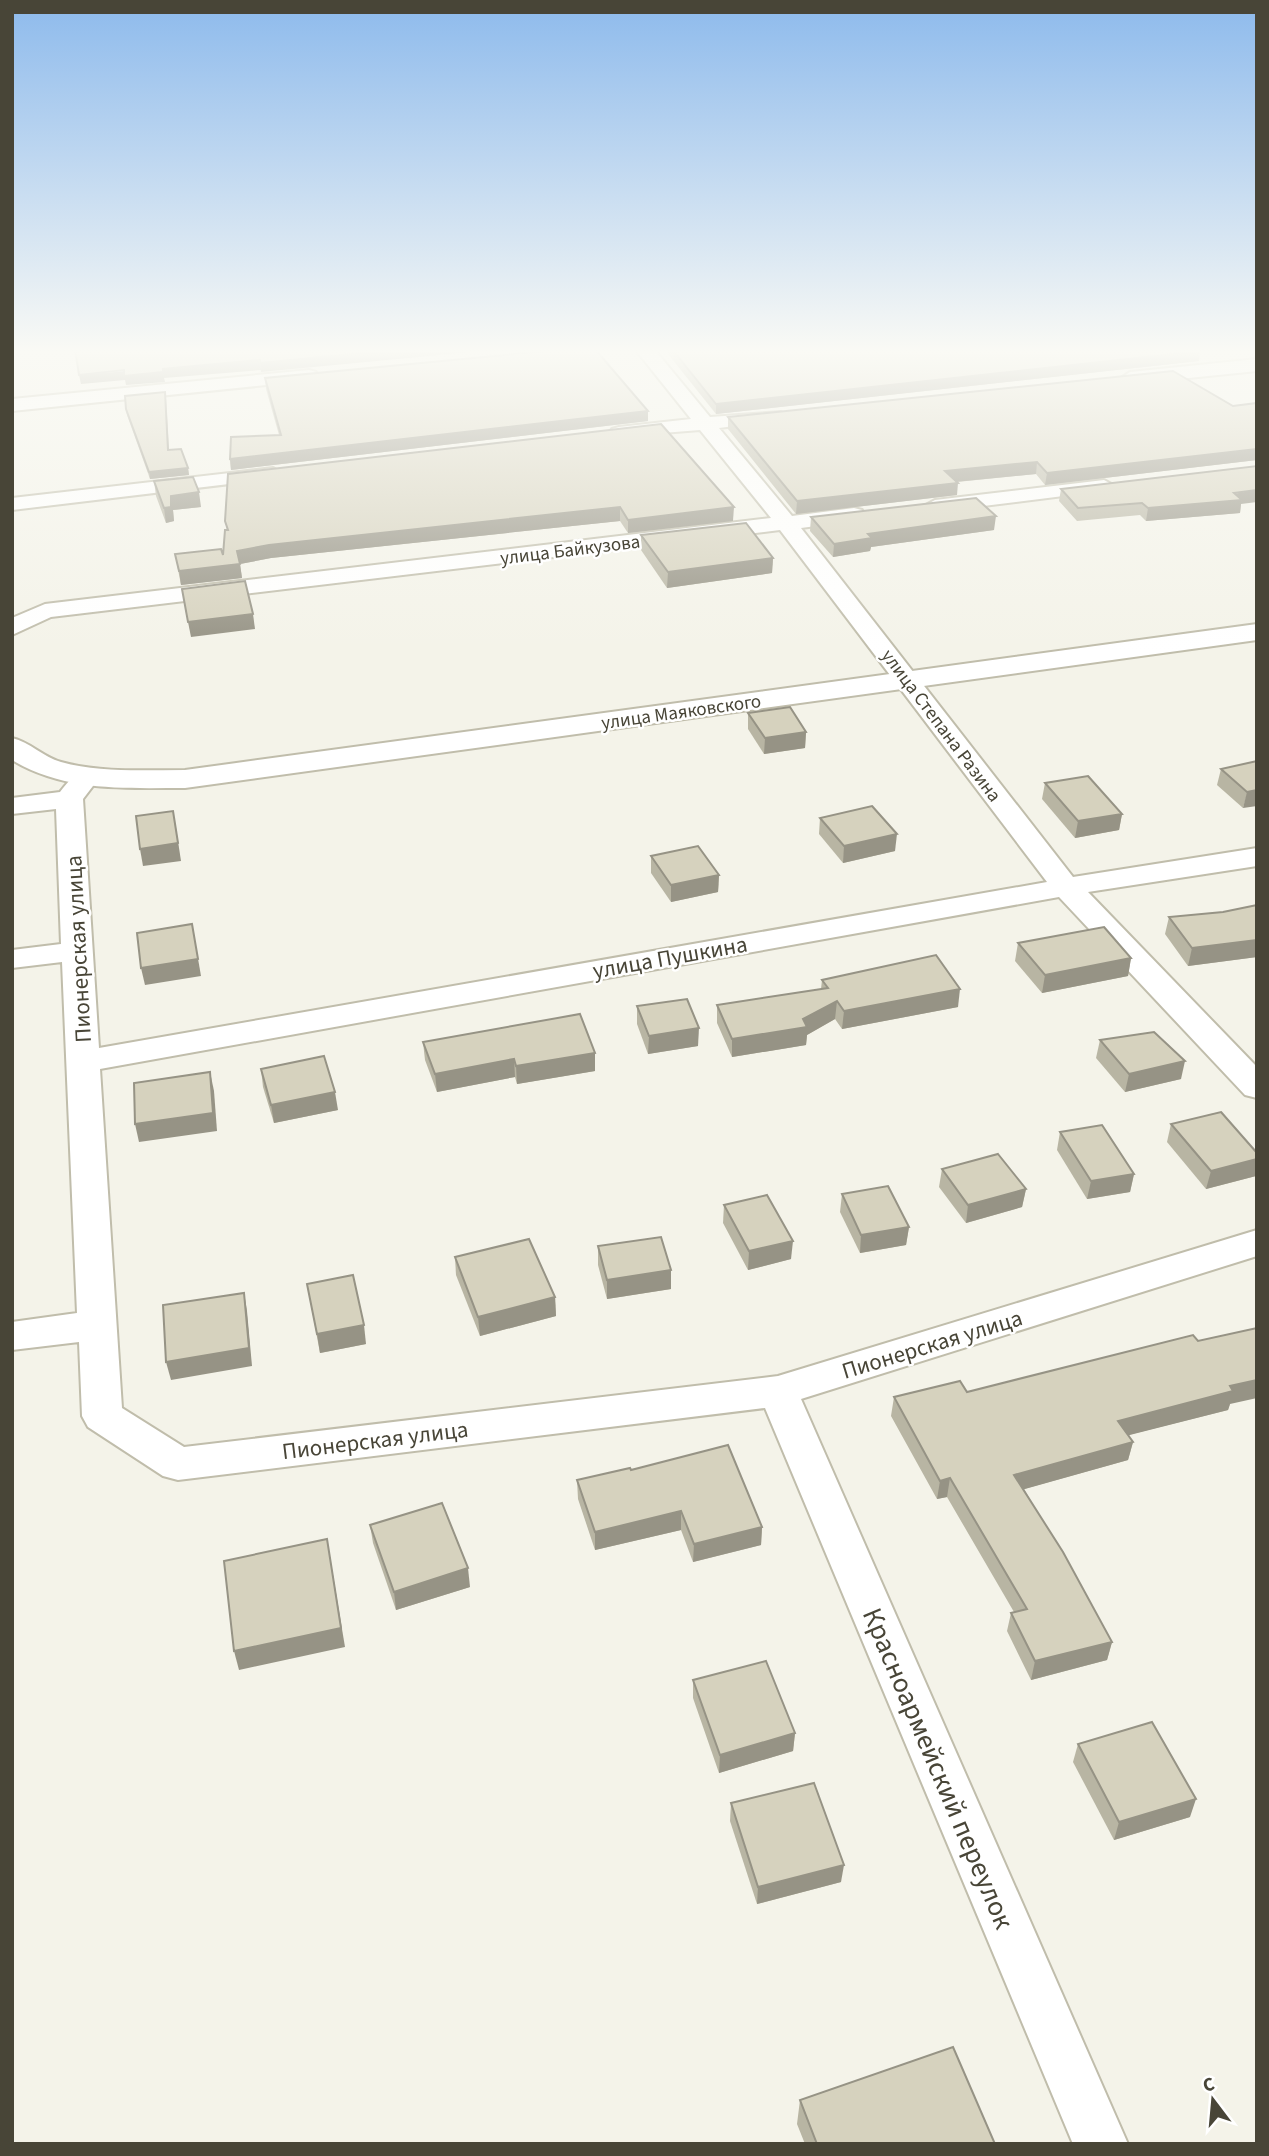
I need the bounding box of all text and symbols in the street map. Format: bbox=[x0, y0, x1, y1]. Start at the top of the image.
street label: улица Байкузова bbox=[499, 529, 642, 572]
street label: улица Степана Разина bbox=[874, 644, 1007, 808]
street label: улица Маяковского bbox=[600, 688, 763, 737]
street label: Пионерская улица bbox=[57, 855, 100, 1043]
street label: улица Пушкина bbox=[590, 928, 750, 987]
street label: Пионерская улица bbox=[838, 1301, 1027, 1388]
street label: Пионерская улица bbox=[280, 1413, 470, 1468]
street label: Красноармейский переулок bbox=[852, 1602, 1024, 1935]
north arrow bbox=[1178, 2065, 1248, 2135]
text: С bbox=[1200, 2071, 1218, 2100]

